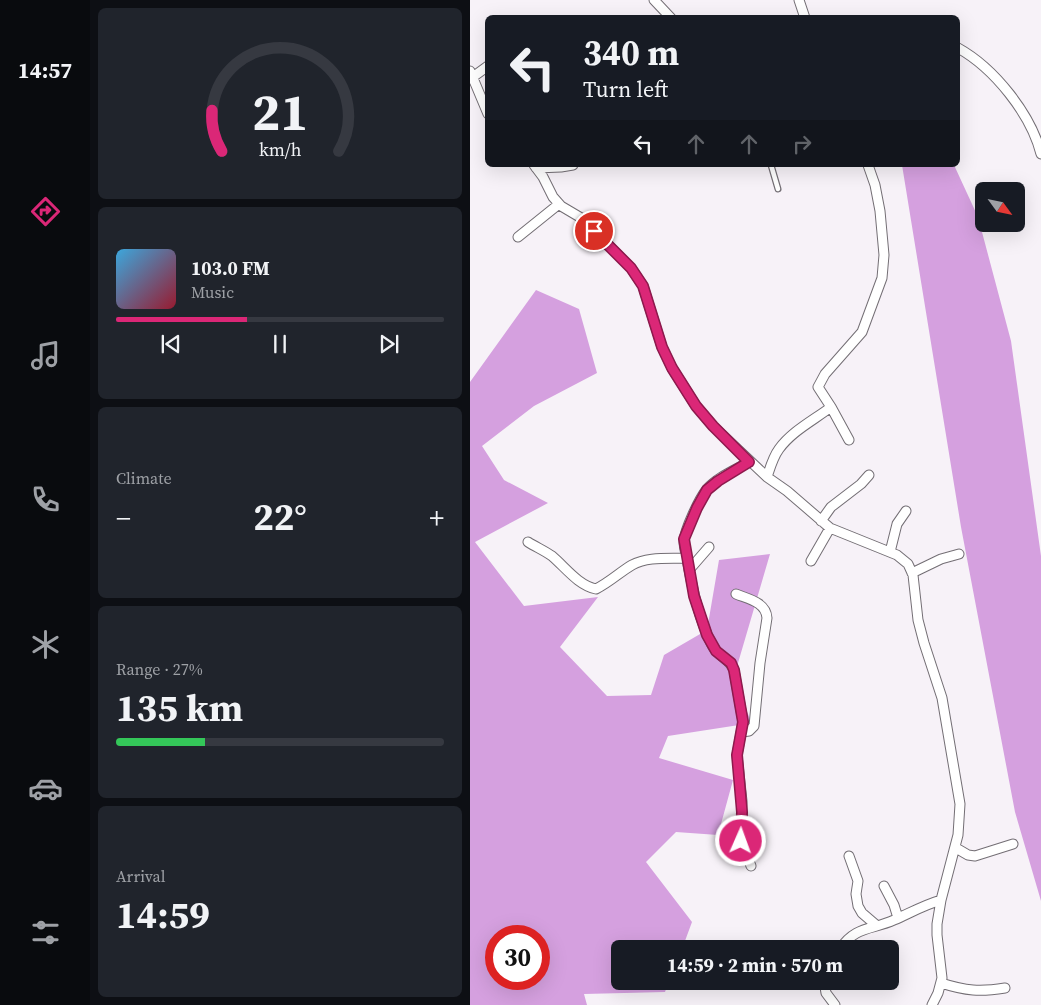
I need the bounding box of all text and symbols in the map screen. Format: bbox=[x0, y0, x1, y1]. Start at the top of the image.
text: 340 m bbox=[583, 29, 679, 77]
icon: left bbox=[500, 35, 565, 100]
text: 14:57 bbox=[18, 55, 72, 85]
text: Turn left bbox=[583, 74, 668, 104]
text: 21 bbox=[252, 76, 308, 147]
icon: left bbox=[629, 130, 657, 158]
icon: ahead bbox=[682, 130, 710, 158]
icon: ahead bbox=[735, 130, 763, 158]
icon: right bbox=[788, 130, 816, 158]
text: km/h bbox=[259, 137, 302, 162]
north arrow bbox=[975, 182, 1025, 232]
map controls bbox=[975, 182, 1025, 232]
icon: directions bbox=[28, 194, 63, 229]
pin bbox=[573, 210, 615, 252]
icon: arrive bbox=[580, 217, 608, 245]
text: 103.0 FM bbox=[191, 255, 270, 281]
text: Music bbox=[191, 281, 234, 303]
icon: previous bbox=[157, 330, 185, 358]
icon: pause bbox=[266, 330, 294, 358]
icon: next bbox=[375, 330, 403, 358]
icon: music bbox=[28, 338, 63, 373]
text: Climate bbox=[116, 467, 172, 489]
icon: phone bbox=[28, 482, 63, 517]
text: 22° bbox=[253, 491, 307, 543]
text: − bbox=[116, 499, 131, 537]
text: + bbox=[429, 499, 444, 537]
icon: climate bbox=[28, 627, 63, 662]
text: Range · 27% bbox=[116, 658, 203, 680]
text: 135 km bbox=[116, 682, 243, 734]
icon: car bbox=[28, 771, 63, 806]
position arrow bbox=[714, 814, 766, 866]
text: Arrival bbox=[116, 865, 165, 887]
text: 14:59 bbox=[116, 889, 210, 941]
icon: filters bbox=[28, 915, 63, 950]
speed limit sign: 30 bbox=[485, 925, 550, 990]
text: 14:59 · 2 min · 570 m bbox=[667, 952, 843, 978]

